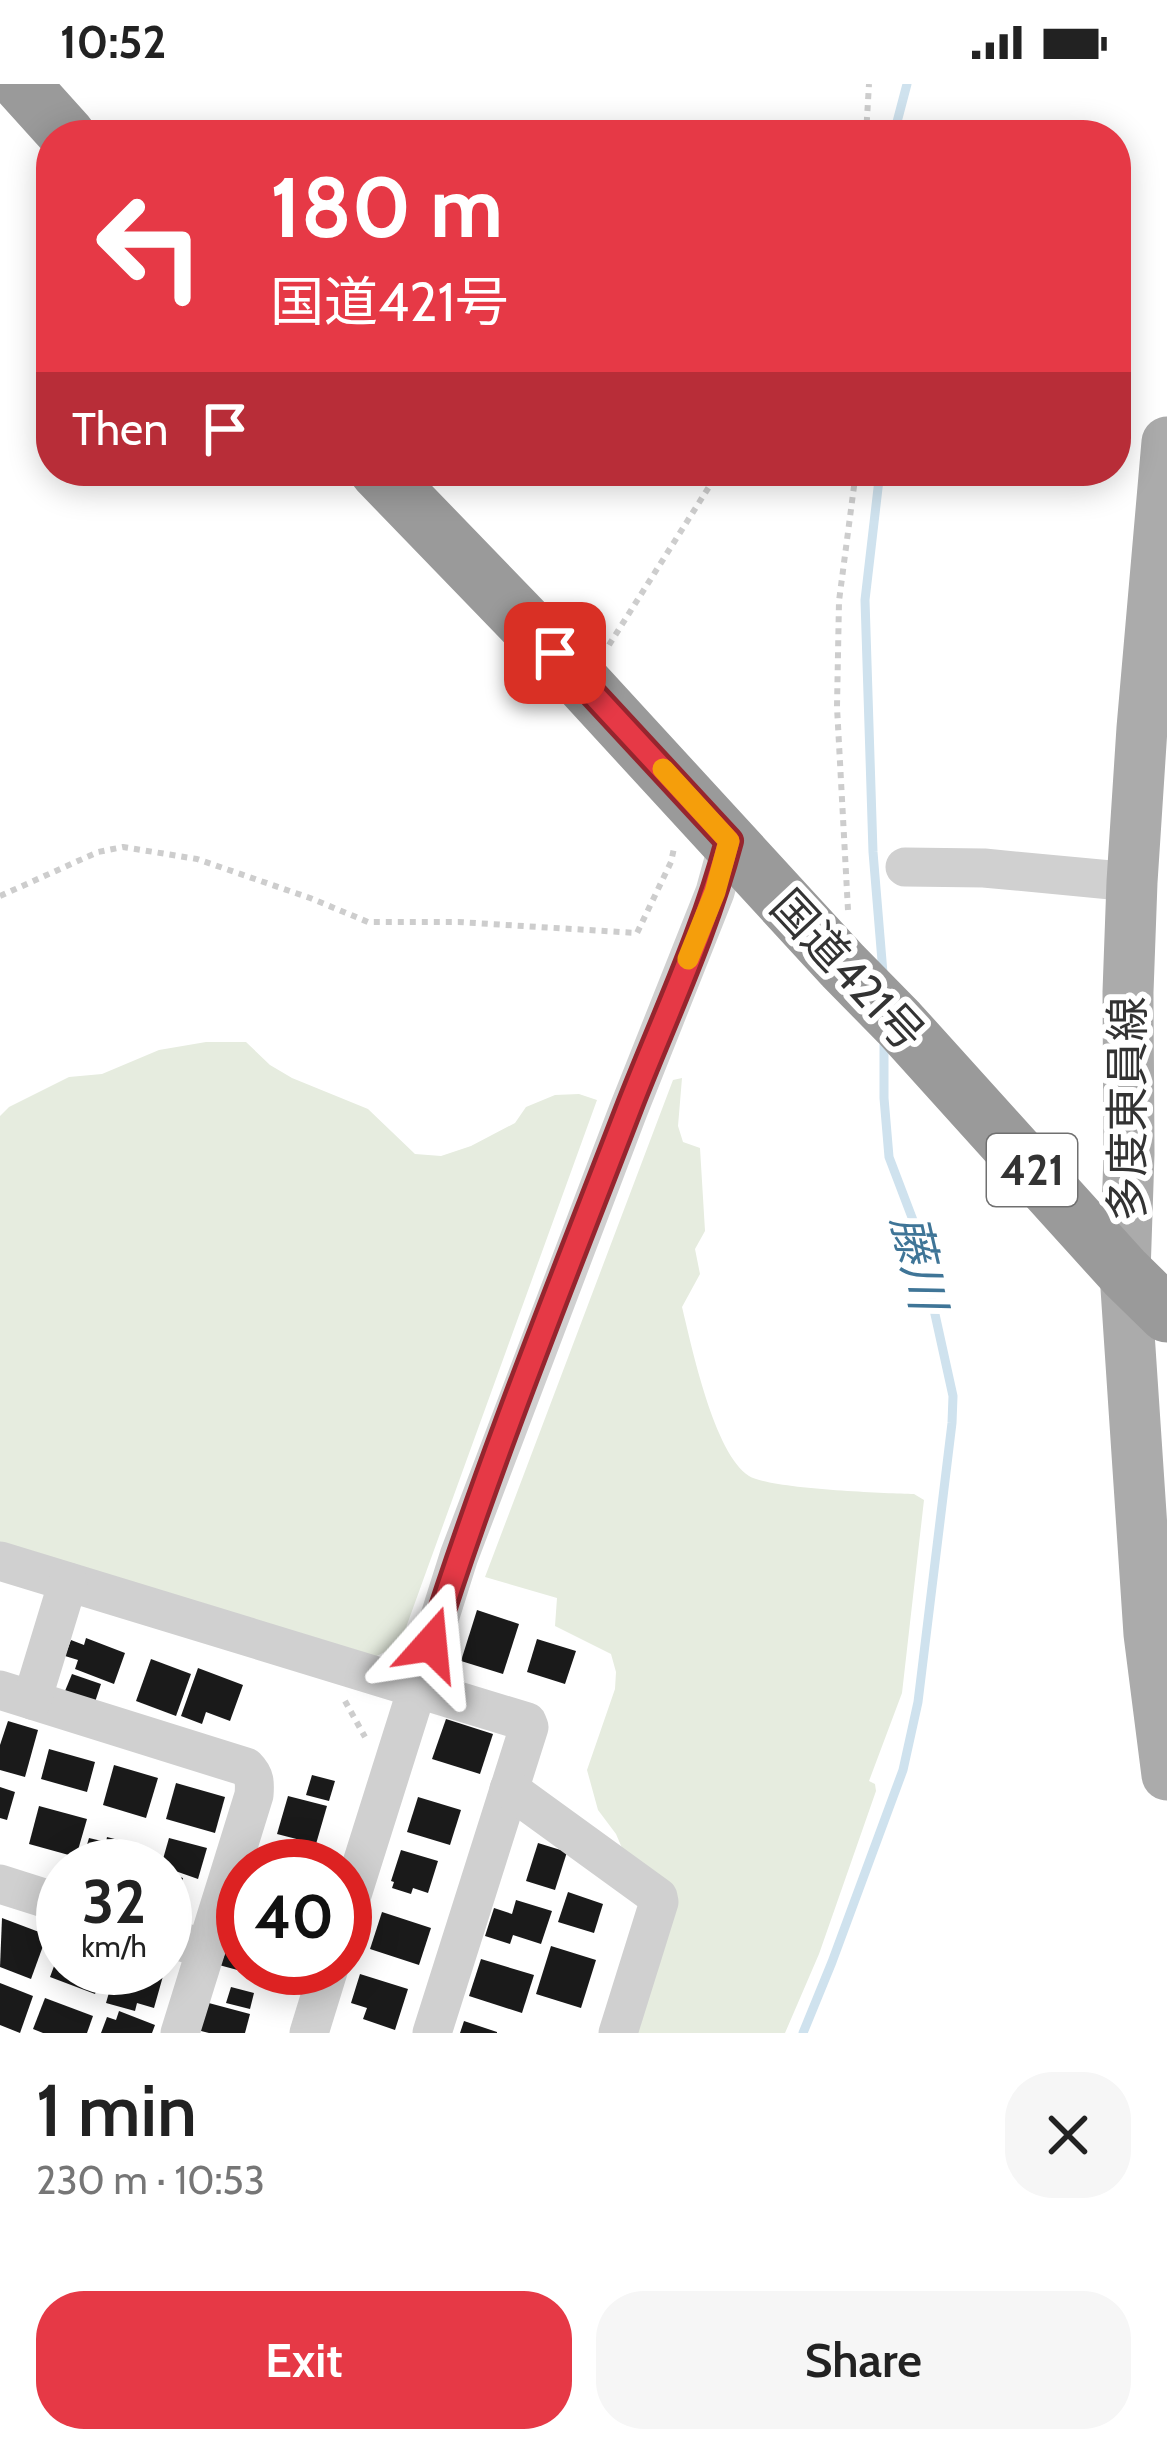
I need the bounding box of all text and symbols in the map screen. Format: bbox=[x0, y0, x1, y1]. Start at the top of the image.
text: 10:52 bbox=[60, 15, 166, 69]
text: 180 m bbox=[270, 156, 503, 258]
icon: left bbox=[72, 168, 228, 324]
text: 国道421号 bbox=[270, 269, 509, 335]
icon: arrive bbox=[192, 396, 258, 462]
text: Then bbox=[72, 402, 168, 456]
pin bbox=[504, 602, 606, 704]
icon: arrive bbox=[522, 620, 588, 686]
street label: 国道421号 bbox=[760, 879, 936, 1061]
street label: 多度東員線 bbox=[1100, 996, 1154, 1222]
road number: 421 bbox=[987, 1134, 1077, 1206]
water label: 藤川 bbox=[880, 1209, 959, 1320]
position arrow bbox=[368, 1581, 494, 1707]
speed limit sign: 40 bbox=[216, 1839, 372, 1995]
text: 32 bbox=[82, 1865, 146, 1938]
text: km/h bbox=[81, 1928, 147, 1965]
text: 1 min bbox=[36, 2067, 197, 2154]
button: close bbox=[1005, 2072, 1131, 2198]
text: 230 m · 10:53 bbox=[36, 2156, 265, 2204]
button: Exit bbox=[36, 2291, 572, 2429]
button: Share bbox=[596, 2291, 1131, 2429]

